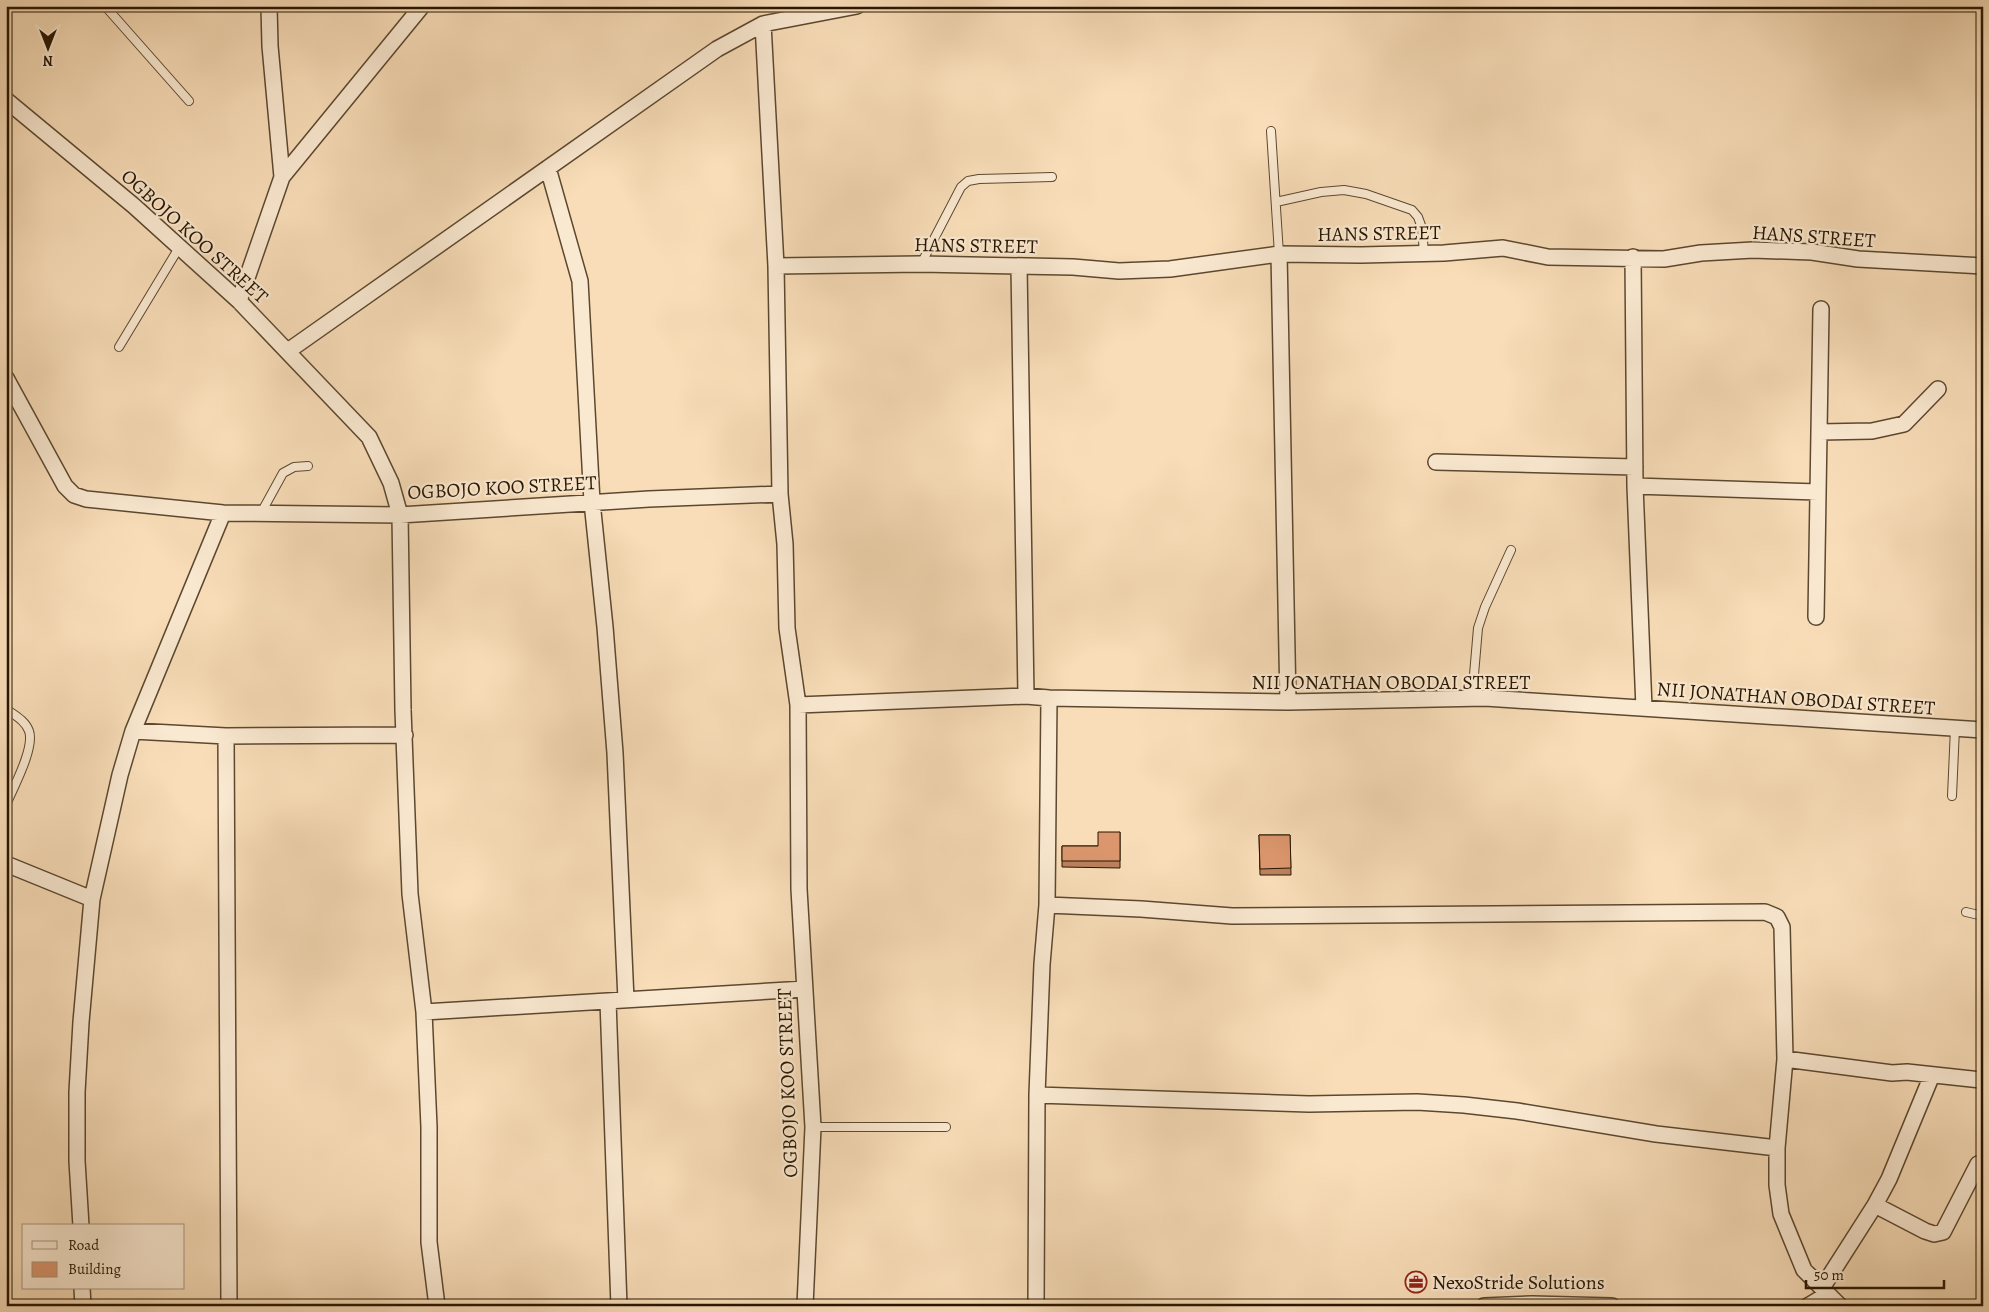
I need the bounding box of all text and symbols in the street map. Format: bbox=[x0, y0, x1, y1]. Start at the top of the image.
north arrow bbox=[22, 22, 72, 72]
text: N bbox=[43, 51, 53, 70]
street label: OGBOJO KOO STREET bbox=[115, 163, 274, 310]
street label: HANS STREET bbox=[1317, 219, 1441, 248]
street label: HANS STREET bbox=[1751, 219, 1877, 254]
street label: HANS STREET bbox=[914, 231, 1038, 260]
street label: OGBOJO KOO STREET bbox=[407, 469, 597, 506]
street label: NII JONATHAN OBODAI STREET bbox=[1252, 669, 1531, 696]
street label: NII JONATHAN OBODAI STREET bbox=[1656, 675, 1936, 722]
street label: OGBOJO KOO STREET bbox=[771, 988, 804, 1178]
legend bbox=[22, 1224, 185, 1290]
text: Road bbox=[68, 1235, 100, 1255]
scale bar bbox=[1806, 1257, 1944, 1289]
text: Building bbox=[68, 1259, 121, 1279]
text: 50 m bbox=[1814, 1265, 1844, 1285]
place label: NexoStride Solutions bbox=[1432, 1269, 1605, 1296]
office icon: NexoStride Solutions bbox=[1404, 1270, 1428, 1294]

